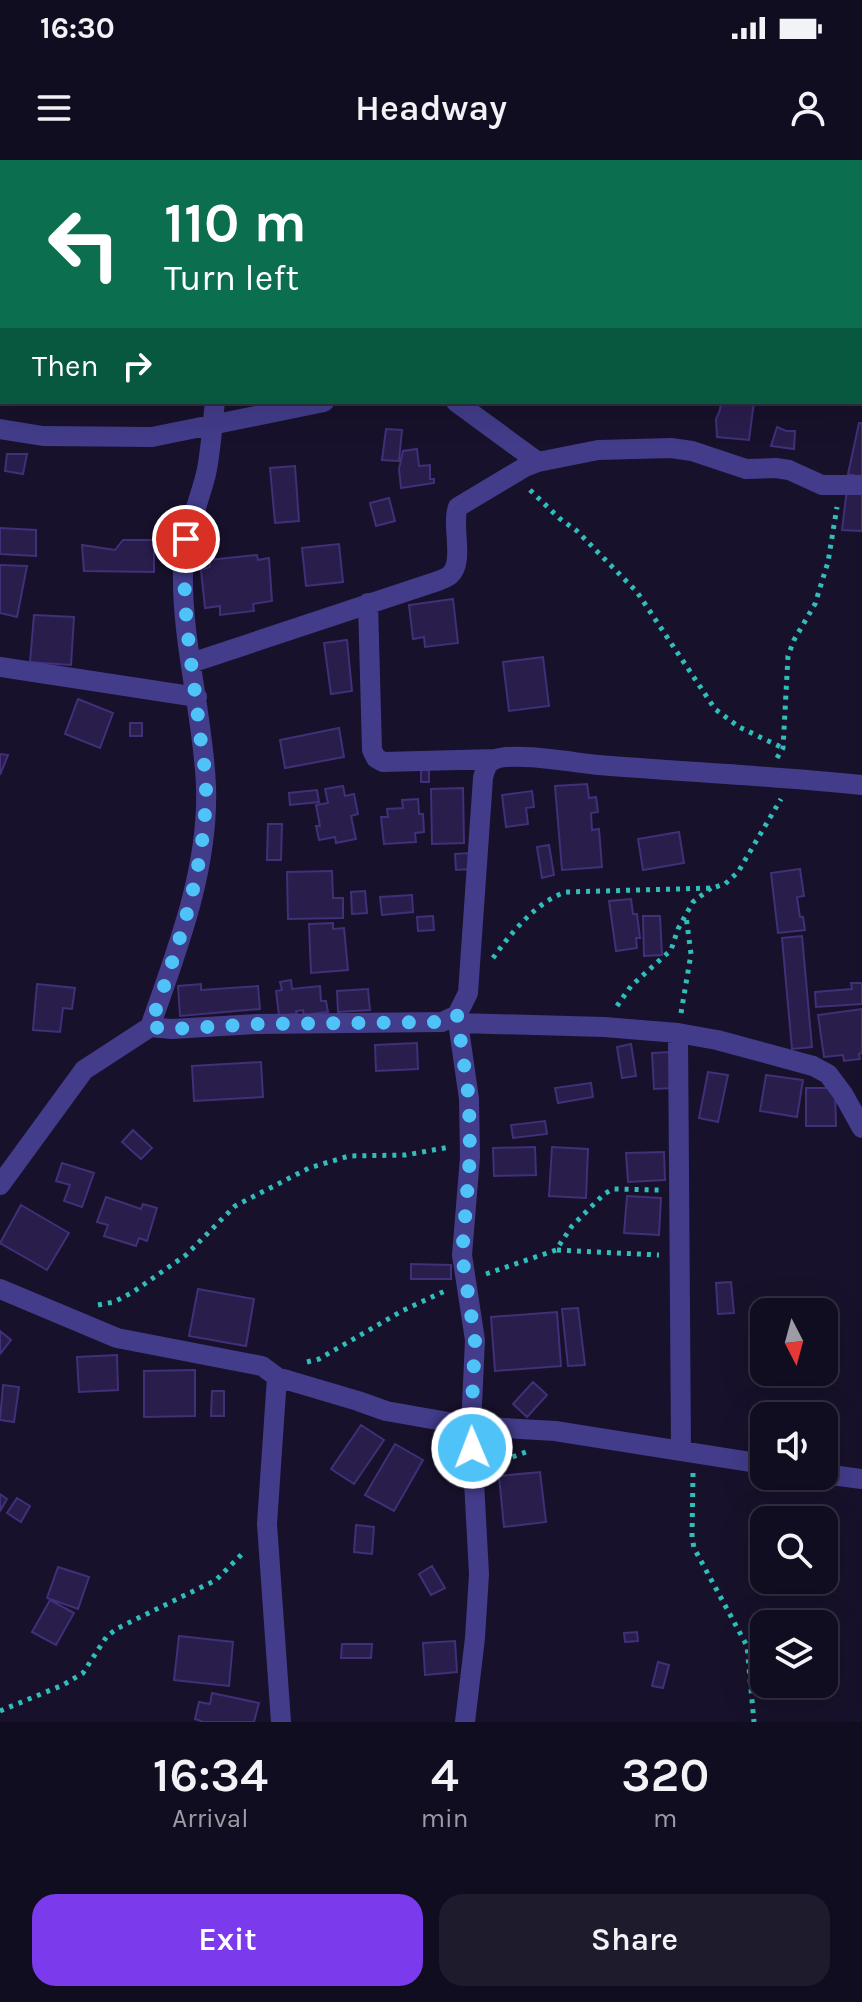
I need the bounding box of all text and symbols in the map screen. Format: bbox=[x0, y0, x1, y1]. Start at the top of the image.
text: 16:30 bbox=[40, 10, 115, 46]
icon: menu bbox=[32, 86, 76, 130]
icon: person bbox=[786, 86, 830, 130]
text: Headway bbox=[355, 87, 507, 129]
text: 110 m bbox=[164, 190, 307, 255]
icon: left bbox=[32, 192, 136, 296]
text: Turn left bbox=[164, 257, 299, 299]
icon: right bbox=[115, 344, 159, 388]
text: Then bbox=[32, 348, 99, 384]
pin bbox=[152, 505, 220, 573]
icon: arrive bbox=[164, 517, 208, 561]
north arrow bbox=[750, 1298, 838, 1386]
map controls bbox=[750, 1298, 838, 1698]
button: sound bbox=[750, 1402, 838, 1490]
position arrow bbox=[430, 1406, 514, 1490]
button: search bbox=[750, 1506, 838, 1594]
button: layers bbox=[750, 1610, 838, 1698]
text: 16:34 bbox=[153, 1747, 268, 1803]
text: 4 bbox=[431, 1747, 459, 1803]
text: 320 bbox=[621, 1747, 709, 1803]
text: Arrival bbox=[172, 1803, 248, 1834]
text: min bbox=[421, 1803, 469, 1834]
text: m bbox=[653, 1803, 677, 1834]
button: Exit bbox=[32, 1894, 423, 1986]
button: Share bbox=[439, 1894, 830, 1986]

